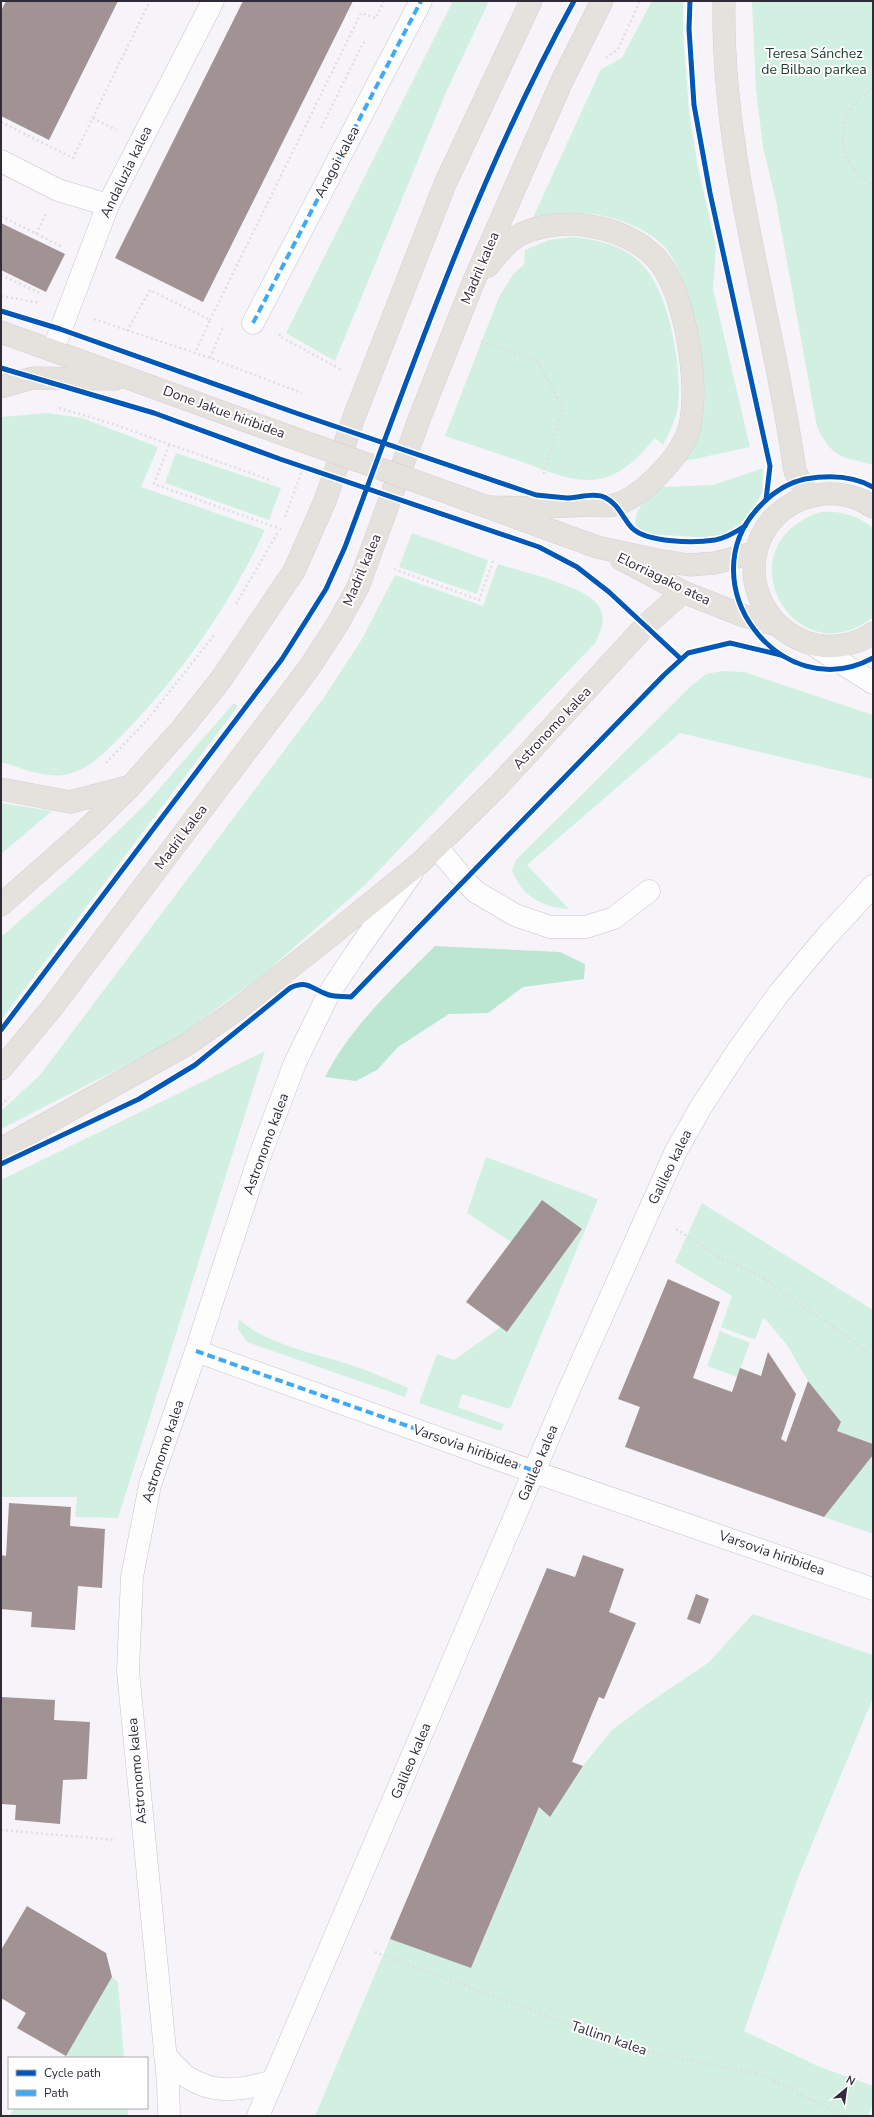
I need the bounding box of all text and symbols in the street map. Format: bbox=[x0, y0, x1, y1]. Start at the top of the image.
park label: Teresa Sánchez de Bilbao parkea bbox=[761, 44, 867, 79]
street label: Andaluzia kalea bbox=[96, 123, 156, 221]
street label: Aragoi kalea bbox=[310, 123, 364, 201]
street label: Madril kalea bbox=[456, 229, 504, 307]
street label: Done Jakue hiribidea bbox=[160, 381, 288, 443]
street label: Madril kalea bbox=[338, 531, 386, 609]
street label: Elorriagako atea bbox=[614, 548, 714, 610]
street label: Astronomo kalea bbox=[509, 682, 595, 774]
street label: Madril kalea bbox=[150, 801, 212, 873]
street label: Astronomo kalea bbox=[239, 1091, 293, 1197]
street label: Galileo kalea bbox=[644, 1126, 696, 1208]
street label: Astronomo kalea bbox=[137, 1397, 189, 1505]
street label: Varsovia hiribidea bbox=[409, 1420, 522, 1474]
street label: Galileo kalea bbox=[513, 1422, 563, 1504]
street label: Varsovia hiribidea bbox=[715, 1526, 828, 1580]
street label: Astronomo kalea bbox=[123, 1717, 151, 1825]
street label: Galileo kalea bbox=[386, 1720, 436, 1802]
street label: Tallinn kalea bbox=[569, 2016, 649, 2060]
legend bbox=[8, 2057, 148, 2109]
text: Cycle path bbox=[44, 2065, 101, 2081]
north arrow bbox=[826, 2069, 866, 2109]
text: N bbox=[843, 2072, 858, 2089]
text: Path bbox=[44, 2085, 69, 2101]

